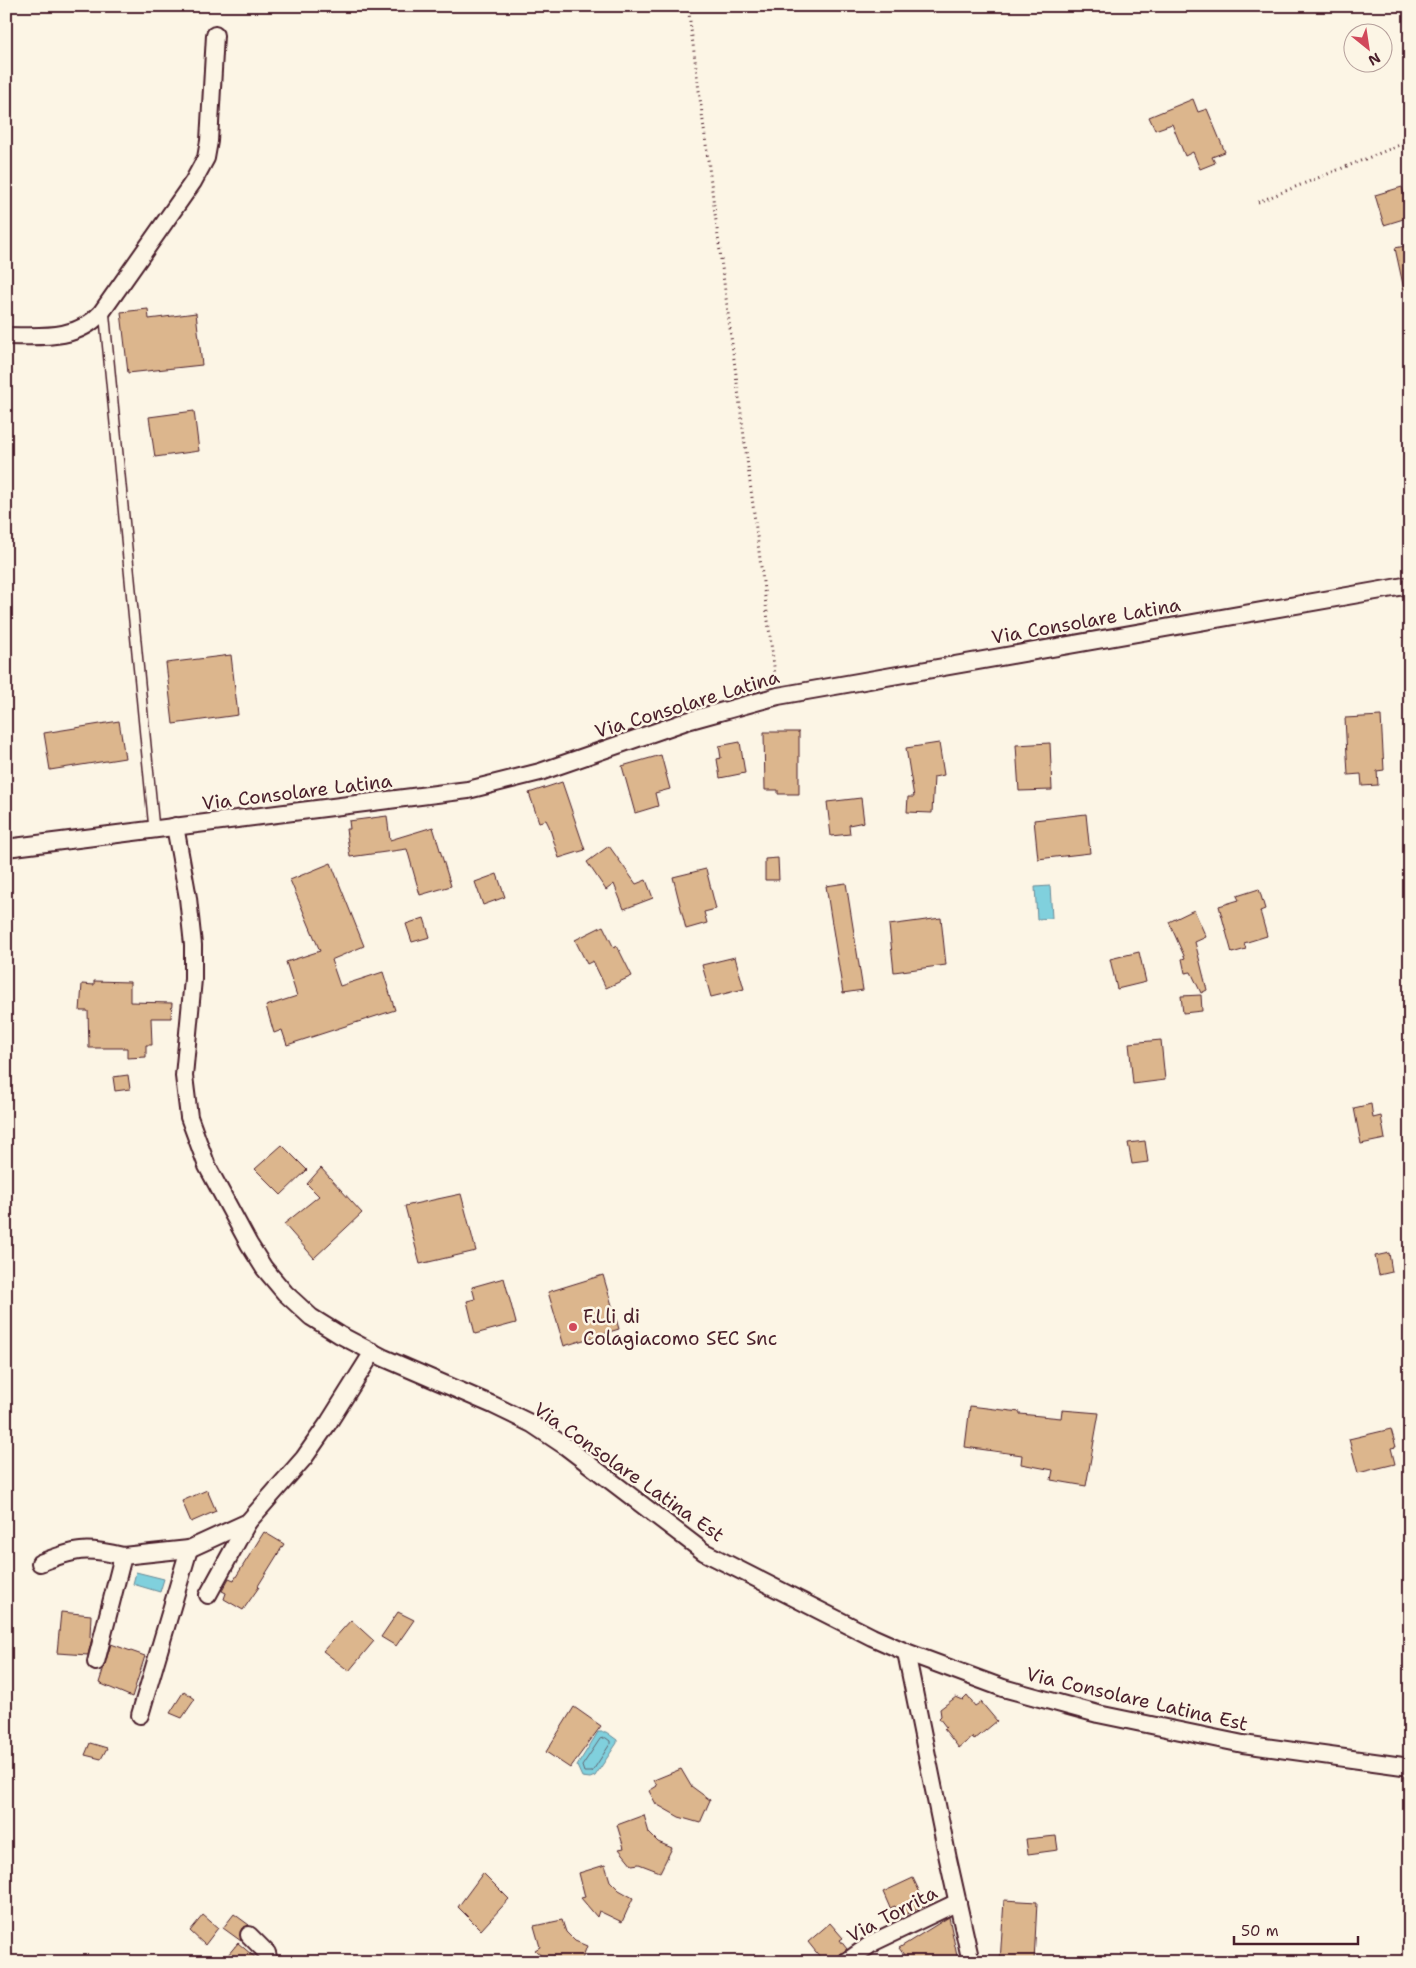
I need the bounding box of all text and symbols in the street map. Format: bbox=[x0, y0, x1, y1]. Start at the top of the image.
north arrow bbox=[1344, 22, 1394, 72]
text: N bbox=[1365, 49, 1384, 70]
street label: Via Consolare Latina bbox=[990, 592, 1183, 650]
street label: Via Consolare Latina bbox=[592, 664, 782, 744]
street label: Via Consolare Latina bbox=[200, 768, 394, 816]
place label: F.Lli di Colagiacomo SEC Snc bbox=[583, 1304, 777, 1351]
marker: F.Lli di Colagiacomo SEC Snc bbox=[567, 1321, 579, 1333]
street label: Via Consolare Latina Est bbox=[529, 1397, 729, 1547]
street label: Via Consolare Latina Est bbox=[1024, 1661, 1250, 1737]
street label: Via Torrita bbox=[843, 1880, 942, 1948]
scale bar bbox=[1234, 1913, 1357, 1945]
text: 50 m bbox=[1241, 1921, 1279, 1941]

